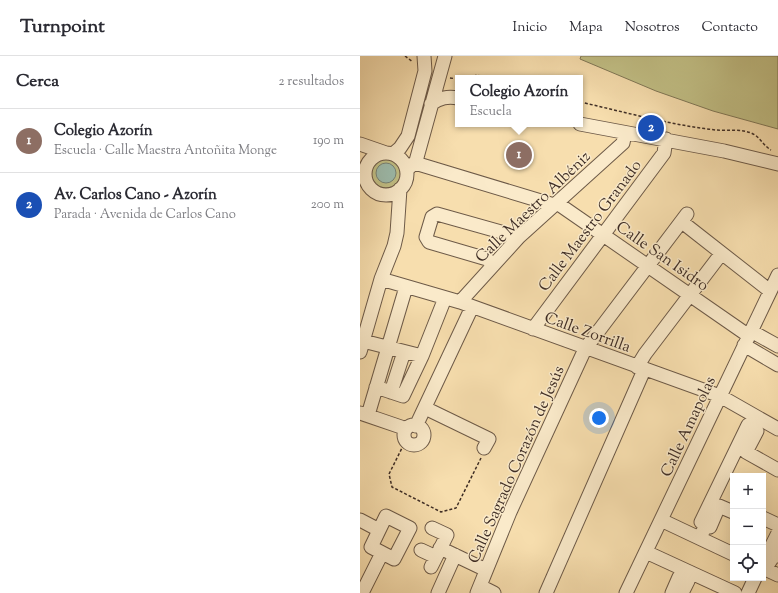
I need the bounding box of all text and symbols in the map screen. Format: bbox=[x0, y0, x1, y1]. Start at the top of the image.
text: Turnpoint bbox=[20, 14, 105, 41]
text: Inicio bbox=[513, 18, 547, 38]
text: Mapa bbox=[569, 18, 603, 38]
text: Nosotros bbox=[625, 18, 680, 38]
text: Contacto bbox=[702, 18, 758, 38]
text: Cerca bbox=[16, 70, 59, 94]
text: 2 resultados bbox=[278, 73, 344, 91]
popup bbox=[455, 75, 583, 127]
text: Colegio Azorín bbox=[470, 82, 568, 103]
text: Escuela bbox=[470, 103, 512, 121]
pin: 2 bbox=[638, 113, 664, 143]
text: Colegio Azorín bbox=[54, 121, 153, 142]
text: 1 bbox=[27, 132, 31, 150]
text: 190 m bbox=[313, 132, 344, 150]
pin: 1 bbox=[506, 140, 532, 170]
text: Escuela · Calle Maestra Antoñita Monge bbox=[54, 142, 277, 160]
street label: Calle Maestro Albéniz bbox=[471, 146, 597, 269]
street label: Calle Maestro Granado bbox=[534, 156, 648, 297]
text: Av. Carlos Cano - Azorín bbox=[54, 185, 217, 206]
text: 2 bbox=[26, 196, 32, 214]
text: 200 m bbox=[311, 196, 344, 214]
text: Parada · Avenida de Carlos Cano bbox=[54, 206, 236, 224]
street label: Calle San Isidro bbox=[610, 216, 713, 298]
street label: Calle Zorrilla bbox=[541, 307, 634, 360]
street label: Calle Sagrado Corazón de Jesús bbox=[463, 362, 571, 568]
street label: Calle Amapolas bbox=[656, 373, 723, 481]
your location bbox=[589, 408, 609, 428]
map controls bbox=[730, 473, 766, 581]
button: + bbox=[730, 473, 766, 509]
button: − bbox=[730, 509, 766, 545]
button: locate bbox=[730, 545, 766, 581]

